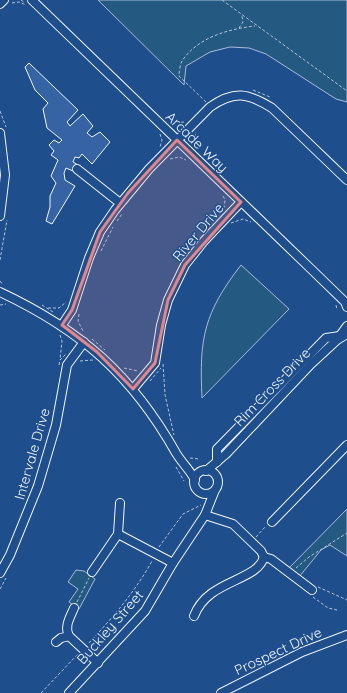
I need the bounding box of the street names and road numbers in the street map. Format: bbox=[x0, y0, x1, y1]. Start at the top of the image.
street label: Arcade Way bbox=[162, 108, 232, 176]
street label: River Drive bbox=[168, 199, 228, 265]
street label: Rim Cross Drive bbox=[230, 344, 314, 430]
street label: Intervale Drive bbox=[10, 406, 54, 502]
street label: Buckley Street bbox=[73, 586, 147, 668]
street label: Prospect Drive bbox=[231, 623, 325, 679]

